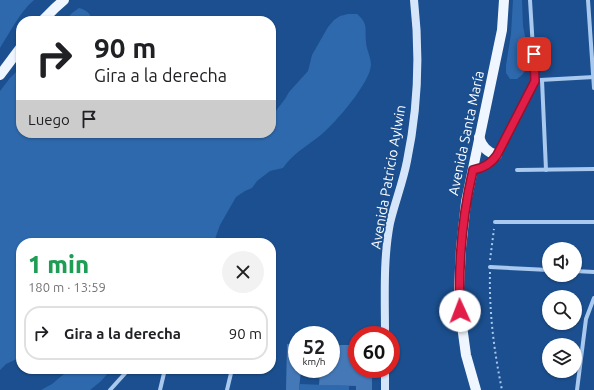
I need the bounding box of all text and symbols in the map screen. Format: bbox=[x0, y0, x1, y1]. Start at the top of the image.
icon: right bbox=[28, 32, 80, 84]
text: 90 m bbox=[94, 32, 156, 63]
pin bbox=[517, 37, 551, 71]
icon: arrive bbox=[523, 43, 545, 65]
text: Gira a la derecha bbox=[94, 65, 227, 85]
street label: Avenida Santa María bbox=[445, 69, 487, 197]
street label: Avenida Patricio Aylwin bbox=[367, 104, 409, 250]
icon: arrive bbox=[78, 108, 100, 130]
text: Luego bbox=[28, 111, 70, 128]
map controls bbox=[542, 242, 582, 378]
button: sound bbox=[542, 242, 582, 282]
text: 1 min bbox=[28, 251, 89, 278]
button: close bbox=[222, 251, 264, 293]
text: 180 m · 13:59 bbox=[28, 280, 106, 294]
position arrow bbox=[439, 290, 481, 332]
button: search bbox=[542, 290, 582, 330]
icon: right bbox=[30, 322, 52, 344]
text: Gira a la derecha bbox=[64, 325, 181, 342]
text: 90 m bbox=[229, 325, 262, 342]
speed limit sign: 60 bbox=[348, 326, 400, 378]
text: 52 bbox=[303, 335, 325, 358]
button: layers bbox=[542, 338, 582, 378]
text: km/h bbox=[302, 356, 326, 367]

